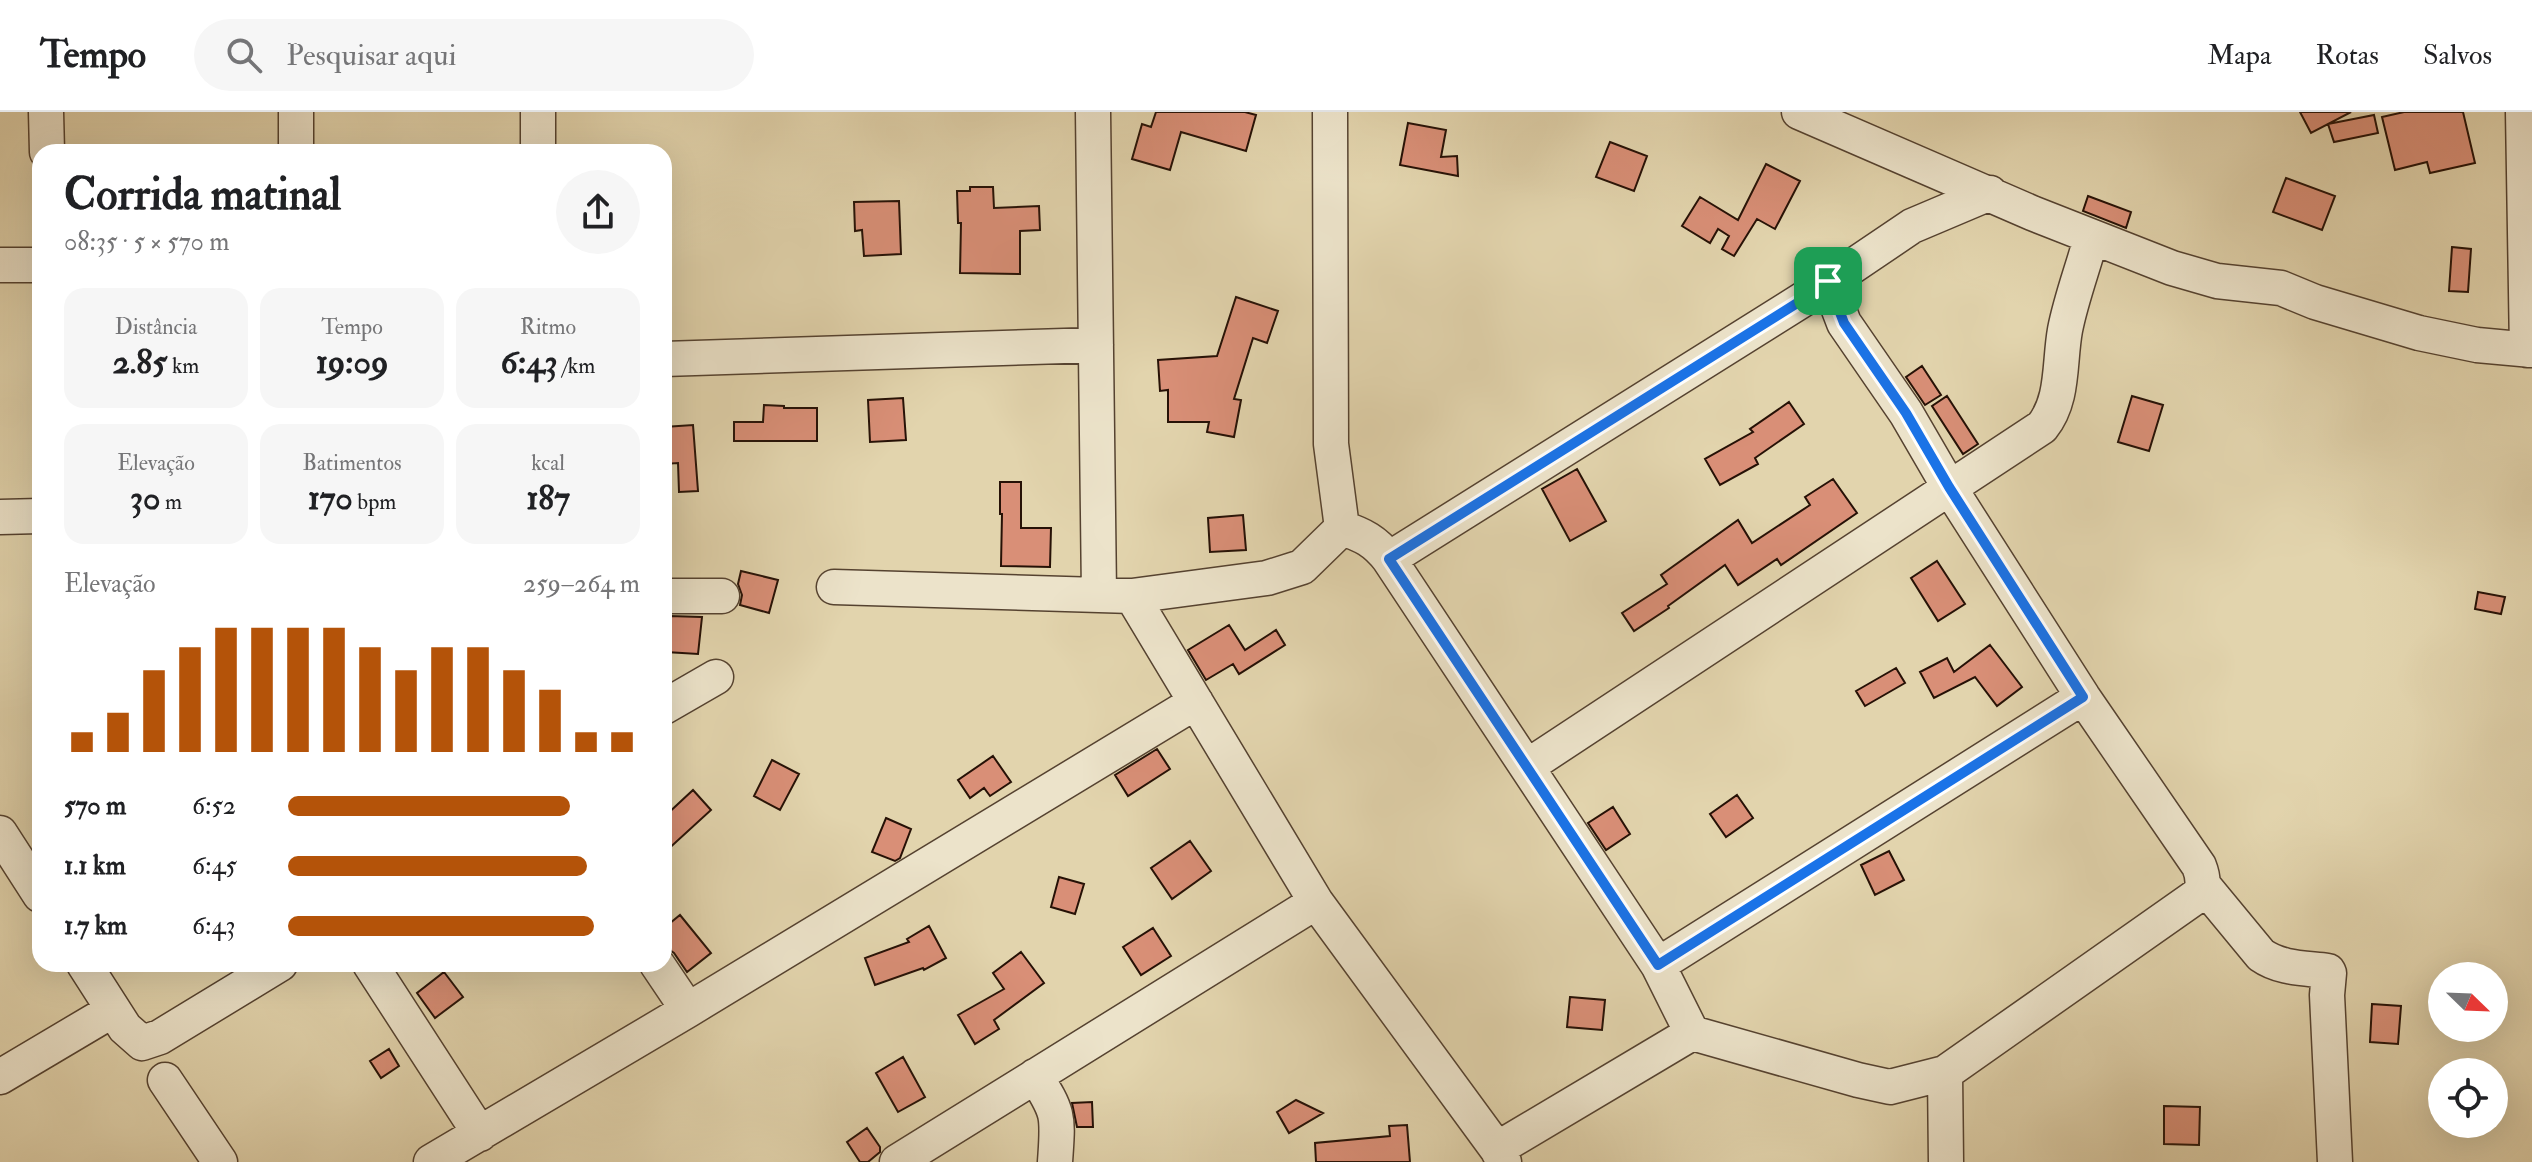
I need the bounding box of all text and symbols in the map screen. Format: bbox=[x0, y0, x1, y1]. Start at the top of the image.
search box bbox=[194, 19, 754, 91]
text: Tempo bbox=[40, 31, 146, 79]
icon: search bbox=[222, 33, 266, 77]
text: Pesquisar aqui bbox=[286, 37, 457, 74]
text: Mapa bbox=[2207, 38, 2271, 73]
text: Rotas bbox=[2315, 38, 2379, 73]
text: Salvos bbox=[2423, 38, 2492, 73]
text: Corrida matinal bbox=[64, 168, 341, 223]
button: share bbox=[556, 170, 640, 254]
text: 08:35 · 5 × 570 m bbox=[64, 226, 230, 258]
pin bbox=[1794, 247, 1862, 315]
icon: arrive bbox=[1806, 259, 1850, 303]
text: Distância bbox=[115, 313, 197, 341]
text: Tempo bbox=[321, 313, 383, 341]
text: Ritmo bbox=[520, 313, 576, 341]
text: 2.85 bbox=[113, 341, 167, 384]
text: 19:09 bbox=[316, 341, 388, 384]
text: 6:43 bbox=[501, 341, 558, 384]
text: km bbox=[167, 352, 199, 380]
text: /km bbox=[558, 352, 595, 380]
text: Elevação bbox=[117, 449, 195, 477]
text: Batimentos bbox=[302, 449, 402, 477]
text: kcal bbox=[531, 449, 565, 477]
text: 30 bbox=[130, 477, 160, 520]
text: 170 bbox=[308, 477, 353, 520]
text: 187 bbox=[526, 477, 570, 520]
text: m bbox=[160, 488, 182, 516]
text: bpm bbox=[353, 488, 396, 516]
text: Elevação bbox=[64, 568, 156, 600]
text: 259–264 m bbox=[523, 568, 640, 600]
text: 570 m bbox=[64, 790, 126, 822]
text: 6:52 bbox=[192, 790, 236, 822]
text: 1.1 km bbox=[64, 850, 126, 882]
text: 6:45 bbox=[192, 850, 237, 882]
text: 1.7 km bbox=[64, 910, 127, 942]
text: 6:43 bbox=[192, 910, 236, 942]
north arrow bbox=[2428, 962, 2508, 1042]
map controls bbox=[2428, 962, 2508, 1138]
button: locate bbox=[2428, 1058, 2508, 1138]

